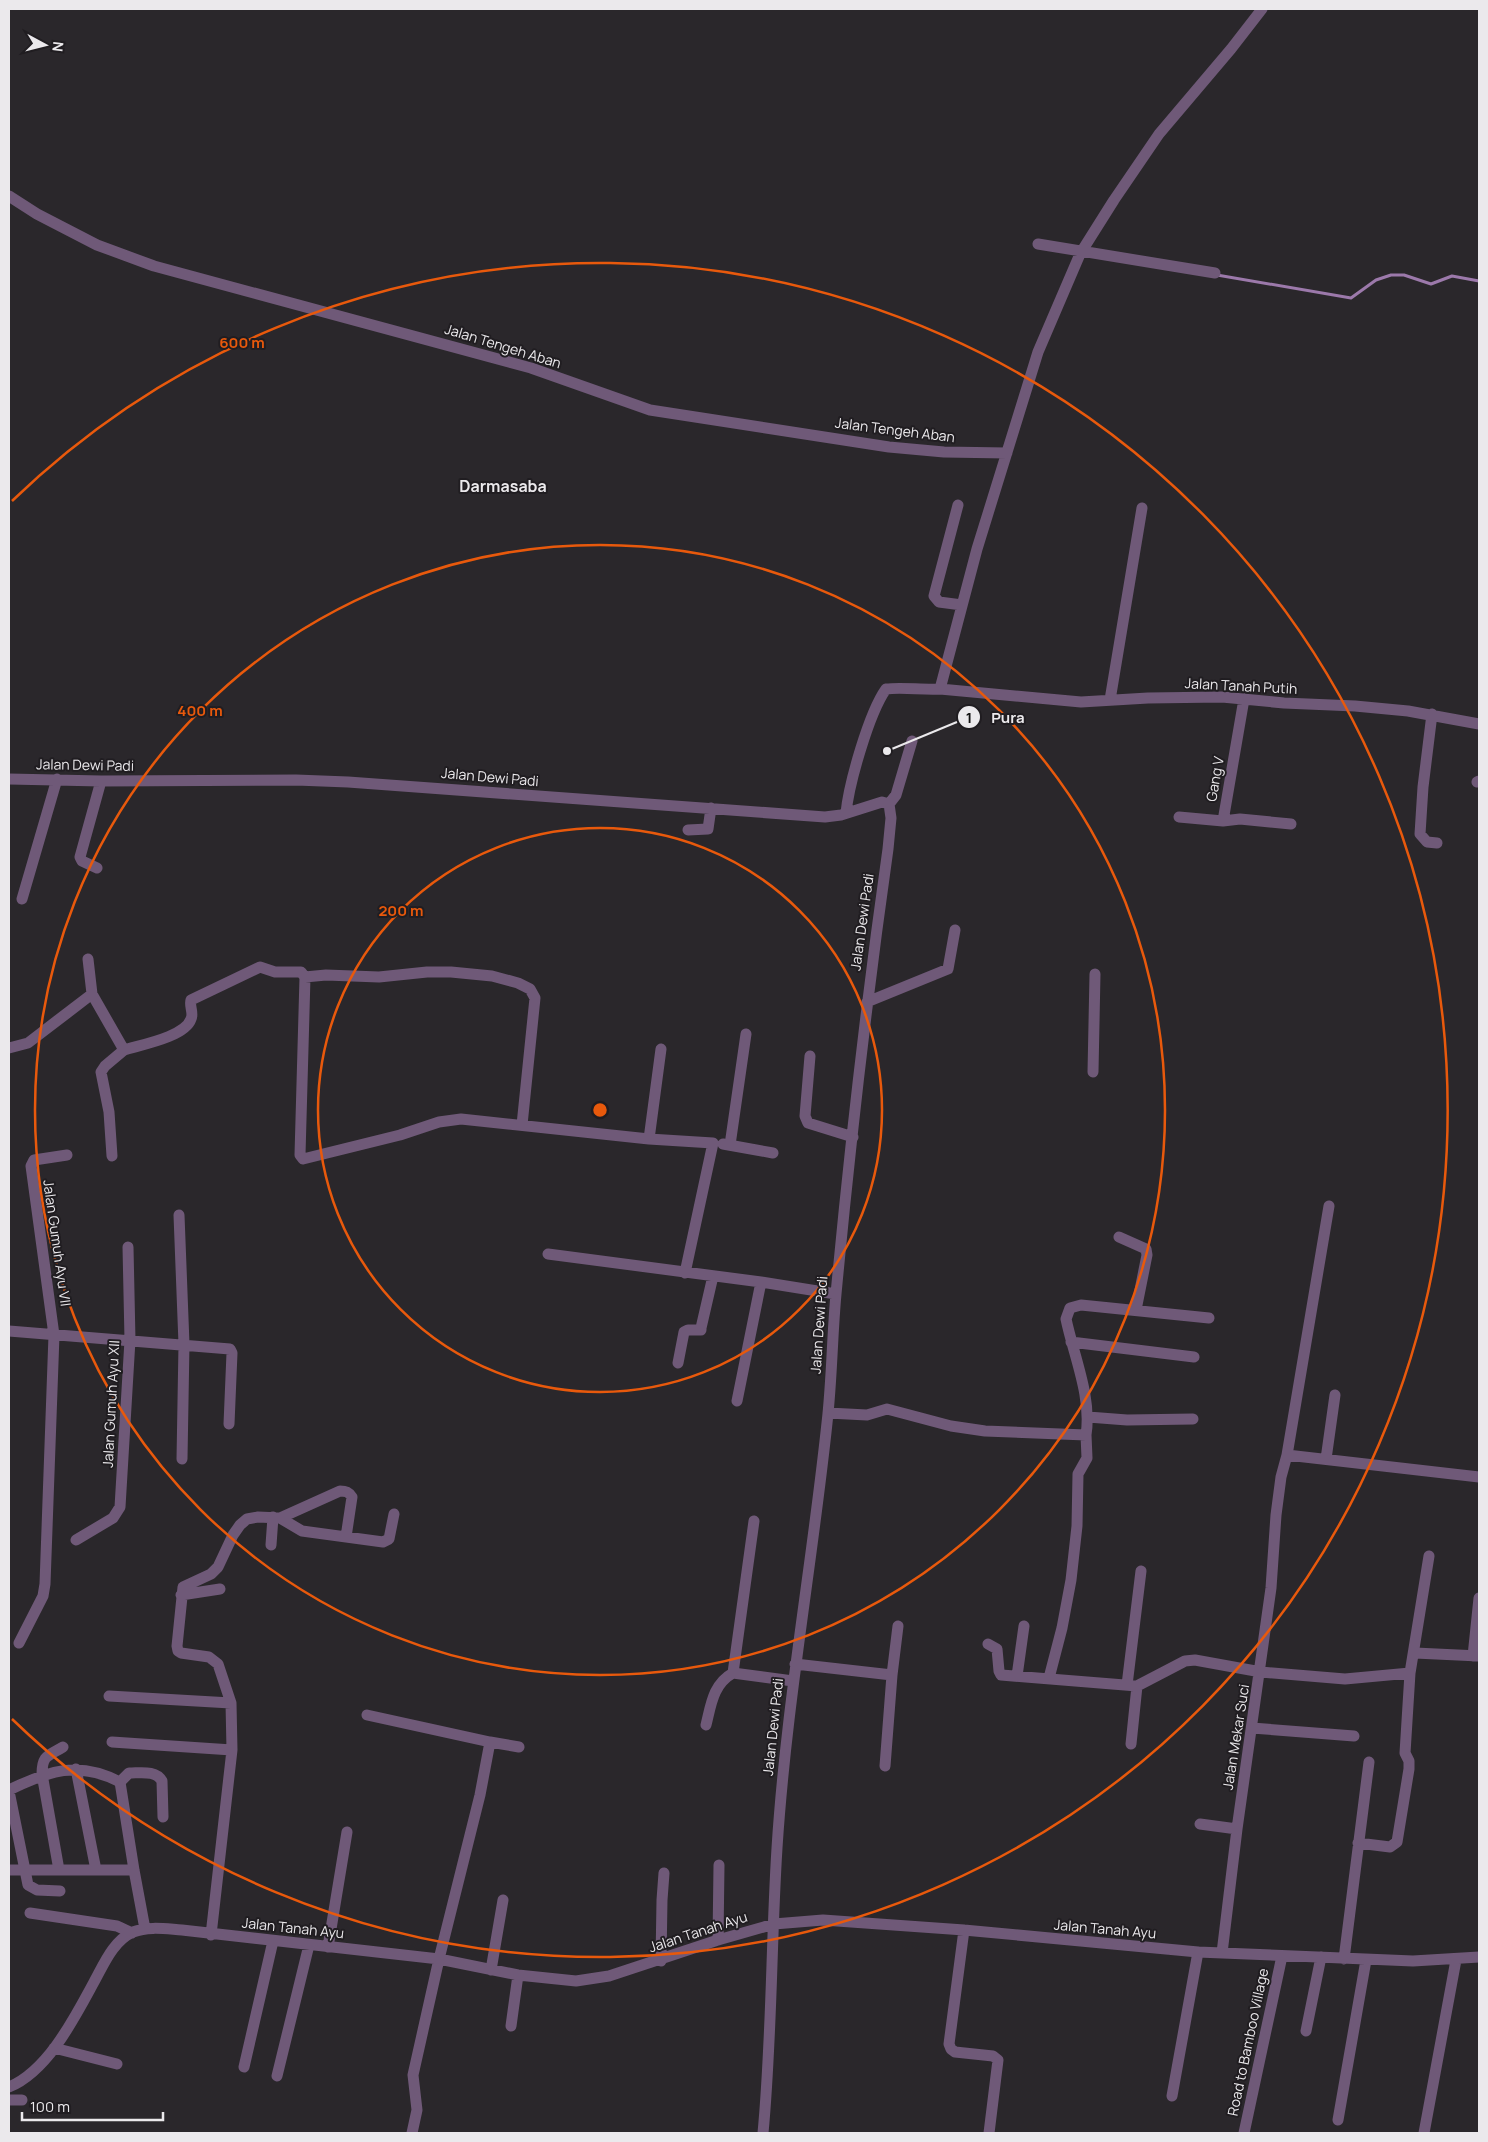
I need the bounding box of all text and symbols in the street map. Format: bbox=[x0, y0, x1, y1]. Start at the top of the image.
north arrow bbox=[20, 20, 70, 70]
text: N bbox=[48, 40, 68, 53]
street label: Jalan Tengeh Aban bbox=[443, 319, 564, 372]
text: 600 m bbox=[219, 332, 265, 353]
street label: Jalan Tengeh Aban bbox=[834, 413, 956, 446]
district label: Darmasaba bbox=[459, 475, 547, 497]
street label: Jalan Tanah Putih bbox=[1184, 673, 1298, 698]
text: 400 m bbox=[177, 700, 223, 721]
callout: Pura bbox=[957, 702, 1035, 732]
text: 1 bbox=[966, 707, 972, 728]
text: Pura bbox=[991, 707, 1025, 728]
street label: Jalan Dewi Padi bbox=[36, 754, 134, 775]
street label: Gang V bbox=[1201, 754, 1228, 803]
street label: Jalan Dewi Padi bbox=[440, 763, 540, 790]
street label: Jalan Dewi Padi bbox=[845, 872, 878, 972]
text: 200 m bbox=[378, 900, 424, 921]
centre of rings bbox=[591, 1101, 609, 1119]
street label: Jalan Gumuh Ayu VII bbox=[39, 1178, 76, 1307]
street label: Jalan Dewi Padi bbox=[806, 1275, 831, 1375]
street label: Jalan Gumuh Ayu XII bbox=[98, 1340, 123, 1468]
street label: Jalan Dewi Padi bbox=[758, 1677, 787, 1777]
street label: Jalan Mekar Suci bbox=[1218, 1683, 1253, 1791]
street label: Jalan Tanah Ayu bbox=[646, 1907, 750, 1956]
street label: Jalan Tanah Ayu bbox=[241, 1913, 345, 1942]
street label: Jalan Tanah Ayu bbox=[1053, 1915, 1157, 1942]
street label: Road to Bamboo Village bbox=[1223, 1966, 1272, 2117]
scale bar bbox=[22, 2090, 164, 2122]
text: 100 m bbox=[30, 2096, 70, 2117]

